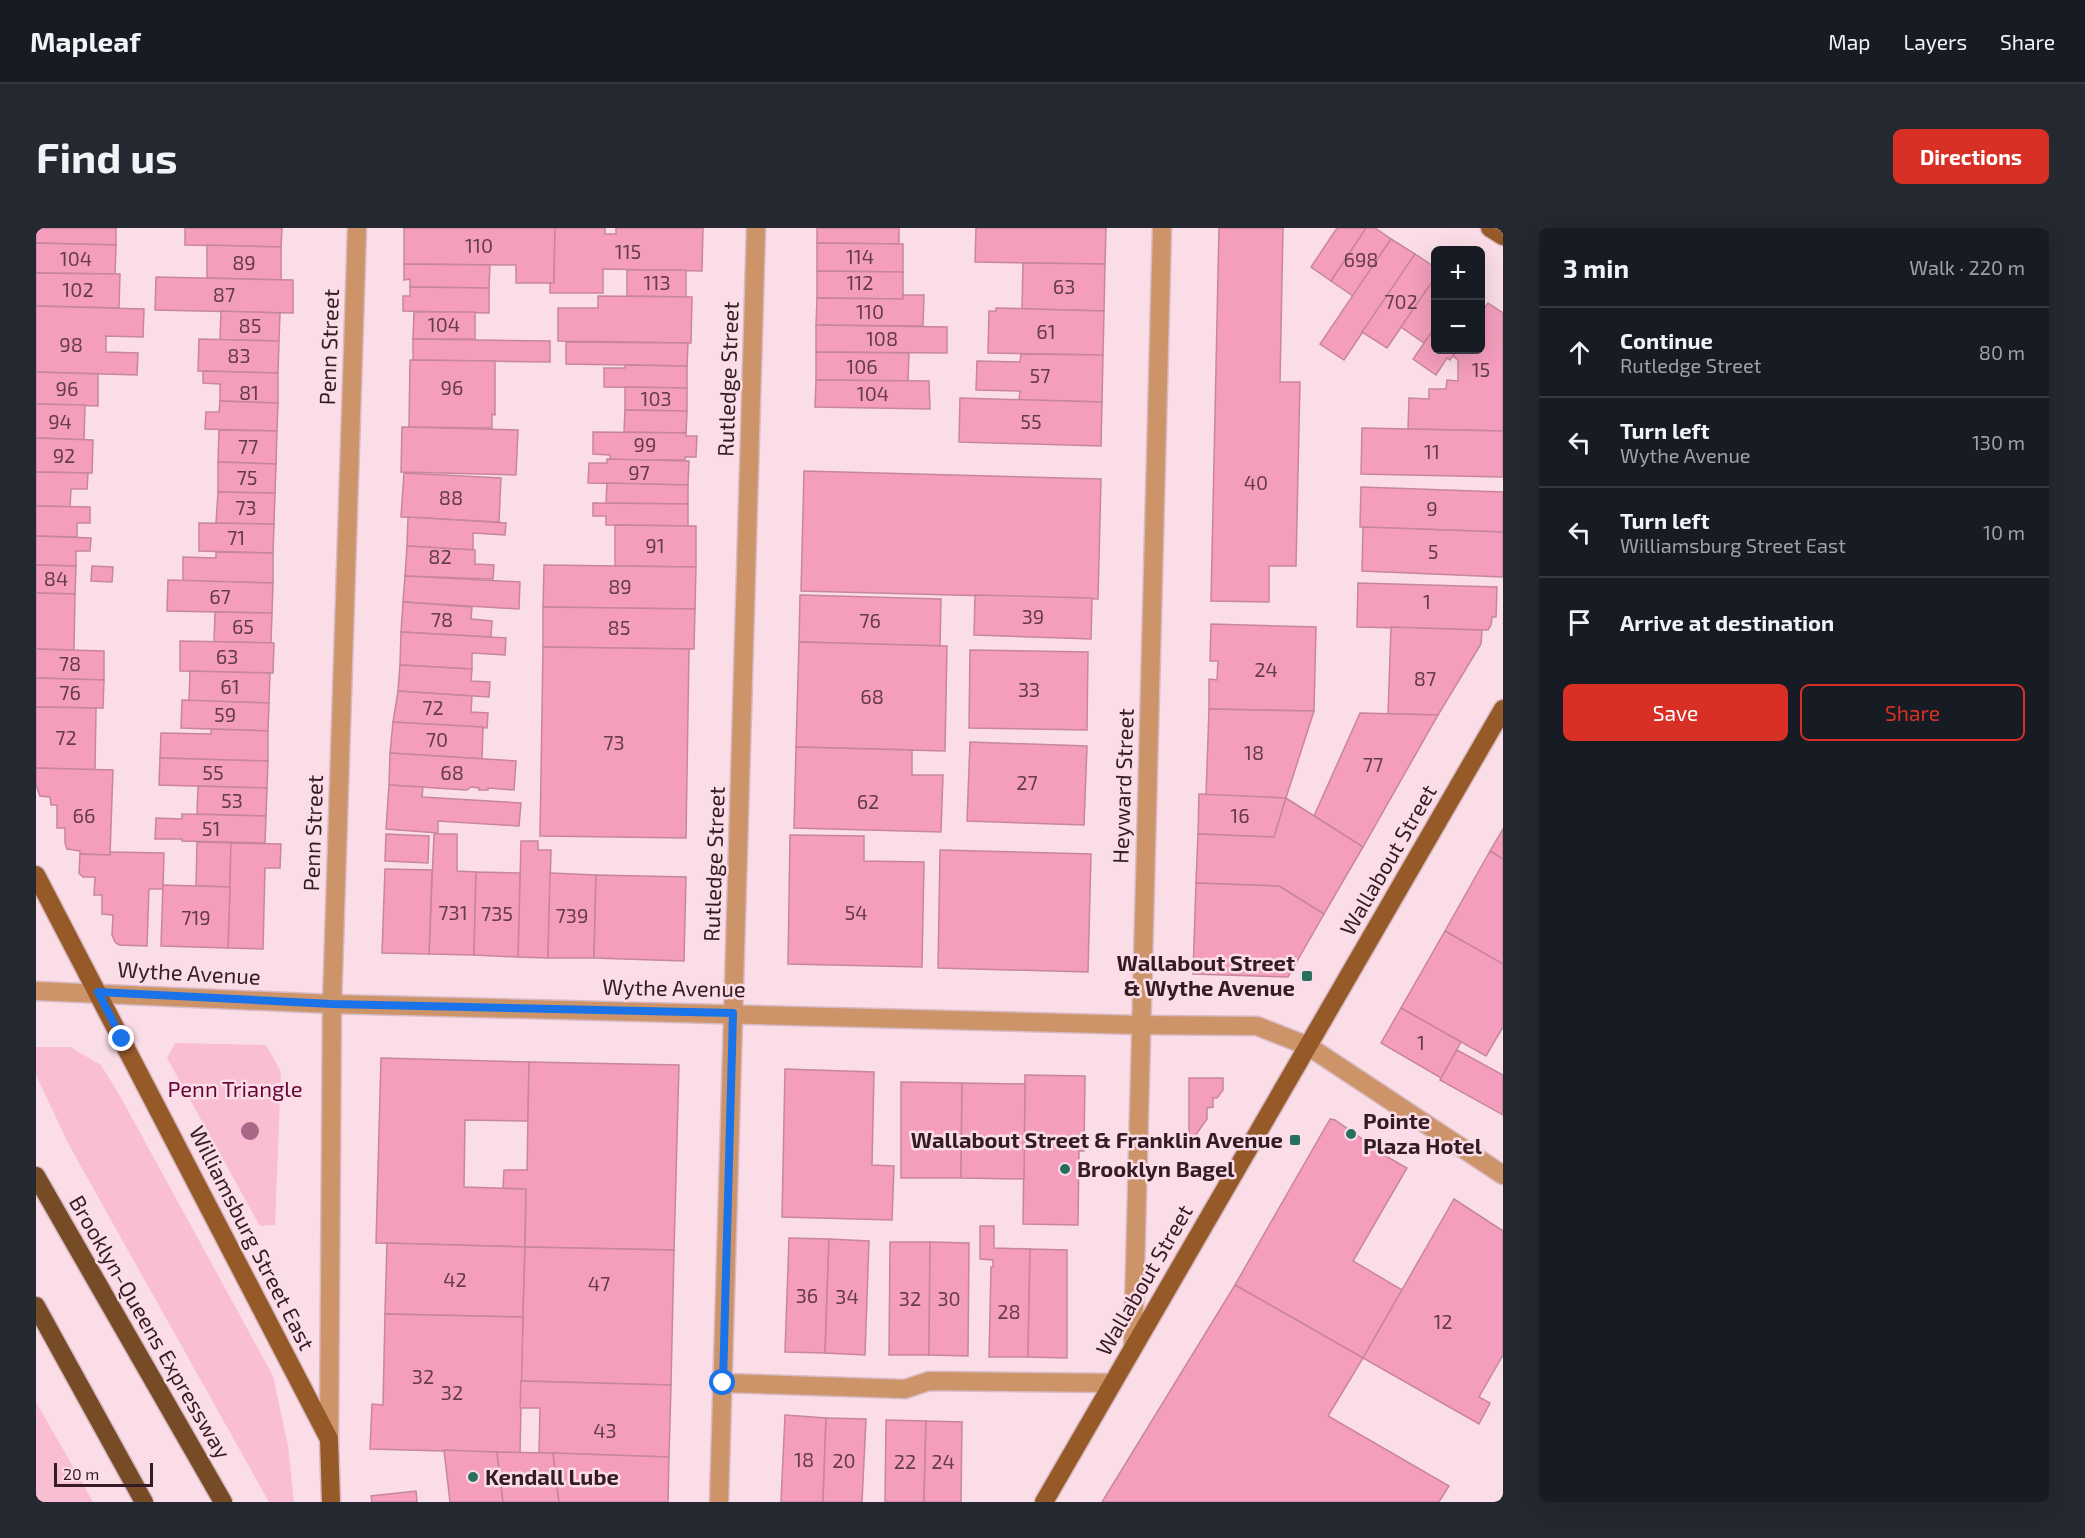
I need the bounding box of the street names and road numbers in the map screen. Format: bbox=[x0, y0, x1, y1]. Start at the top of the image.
street label: Penn Street bbox=[313, 288, 343, 406]
street label: Rutledge Street bbox=[711, 301, 743, 457]
street label: Heyward Street bbox=[1106, 708, 1138, 864]
street label: Penn Street bbox=[297, 774, 327, 892]
street label: Wallabout Street bbox=[1333, 779, 1441, 940]
street label: Rutledge Street bbox=[697, 786, 729, 942]
street label: Wythe Avenue bbox=[117, 955, 261, 989]
street label: Wythe Avenue bbox=[602, 973, 746, 1001]
street label: Williamsburg Street East bbox=[185, 1121, 321, 1354]
street label: Brooklyn-Queens Expressway bbox=[64, 1190, 237, 1464]
street label: Wallabout Street bbox=[1089, 1199, 1197, 1360]

